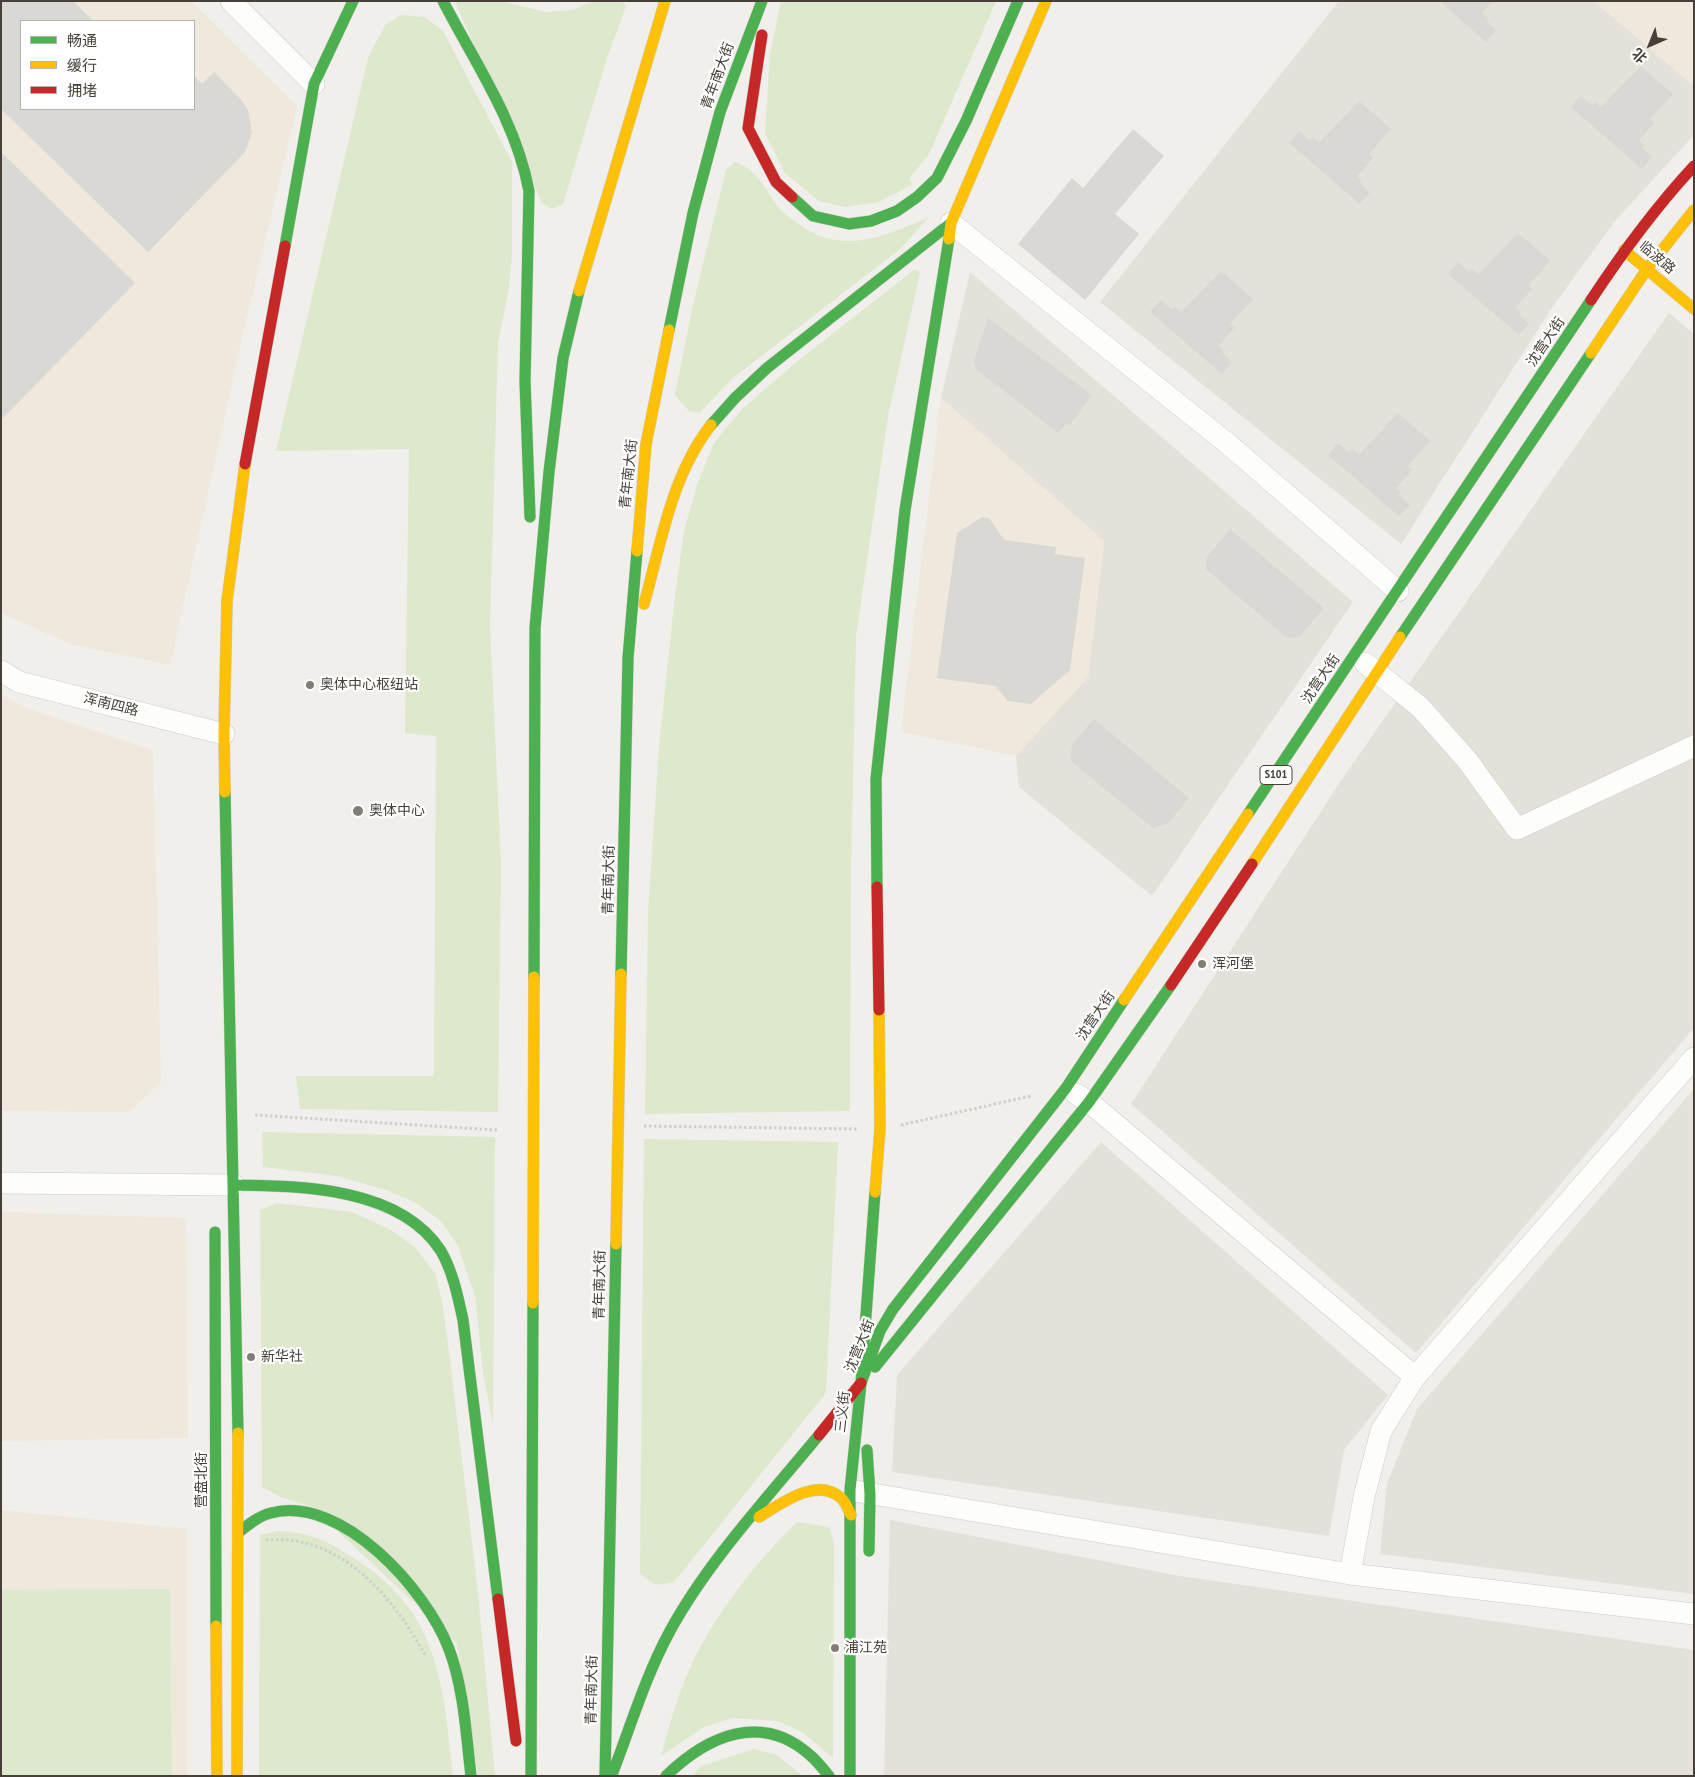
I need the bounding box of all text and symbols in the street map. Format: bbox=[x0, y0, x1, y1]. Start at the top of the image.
legend bbox=[20, 20, 195, 110]
north arrow bbox=[1625, 20, 1675, 70]
text: 畅通 bbox=[67, 31, 97, 50]
street label: 青年南大街 bbox=[698, 40, 738, 112]
text: 北 bbox=[1628, 44, 1651, 67]
text: 缓行 bbox=[67, 56, 97, 75]
text: 拥堵 bbox=[67, 81, 97, 100]
street label: 临波路 bbox=[1636, 238, 1678, 278]
street label: 沈营大街 bbox=[1523, 314, 1569, 370]
street label: 青年南大街 bbox=[617, 438, 641, 510]
street label: 沈营大街 bbox=[1298, 651, 1344, 707]
place label: 奥体中心枢纽站 bbox=[320, 677, 418, 693]
marker: 奥体中心枢纽站 bbox=[304, 679, 316, 691]
street label: 浑南四路 bbox=[82, 690, 140, 720]
road number: S101 bbox=[1260, 766, 1292, 784]
place label: 奥体中心 bbox=[369, 803, 425, 819]
marker: 奥体中心 bbox=[351, 804, 365, 818]
street label: 青年南大街 bbox=[600, 845, 618, 915]
place label: 浑河堡 bbox=[1212, 956, 1254, 972]
marker: 浑河堡 bbox=[1196, 958, 1208, 970]
street label: 沈营大街 bbox=[1073, 988, 1119, 1044]
street label: 青年南大街 bbox=[591, 1250, 609, 1320]
street label: 沈营大街 bbox=[842, 1317, 878, 1375]
place label: 新华社 bbox=[261, 1349, 303, 1365]
marker: 新华社 bbox=[245, 1351, 257, 1363]
street label: 三义街 bbox=[832, 1390, 854, 1434]
street label: 营盘北街 bbox=[194, 1452, 210, 1508]
place label: 浦江苑 bbox=[845, 1640, 887, 1656]
marker: 浦江苑 bbox=[829, 1642, 841, 1654]
street label: 青年南大街 bbox=[583, 1655, 601, 1725]

